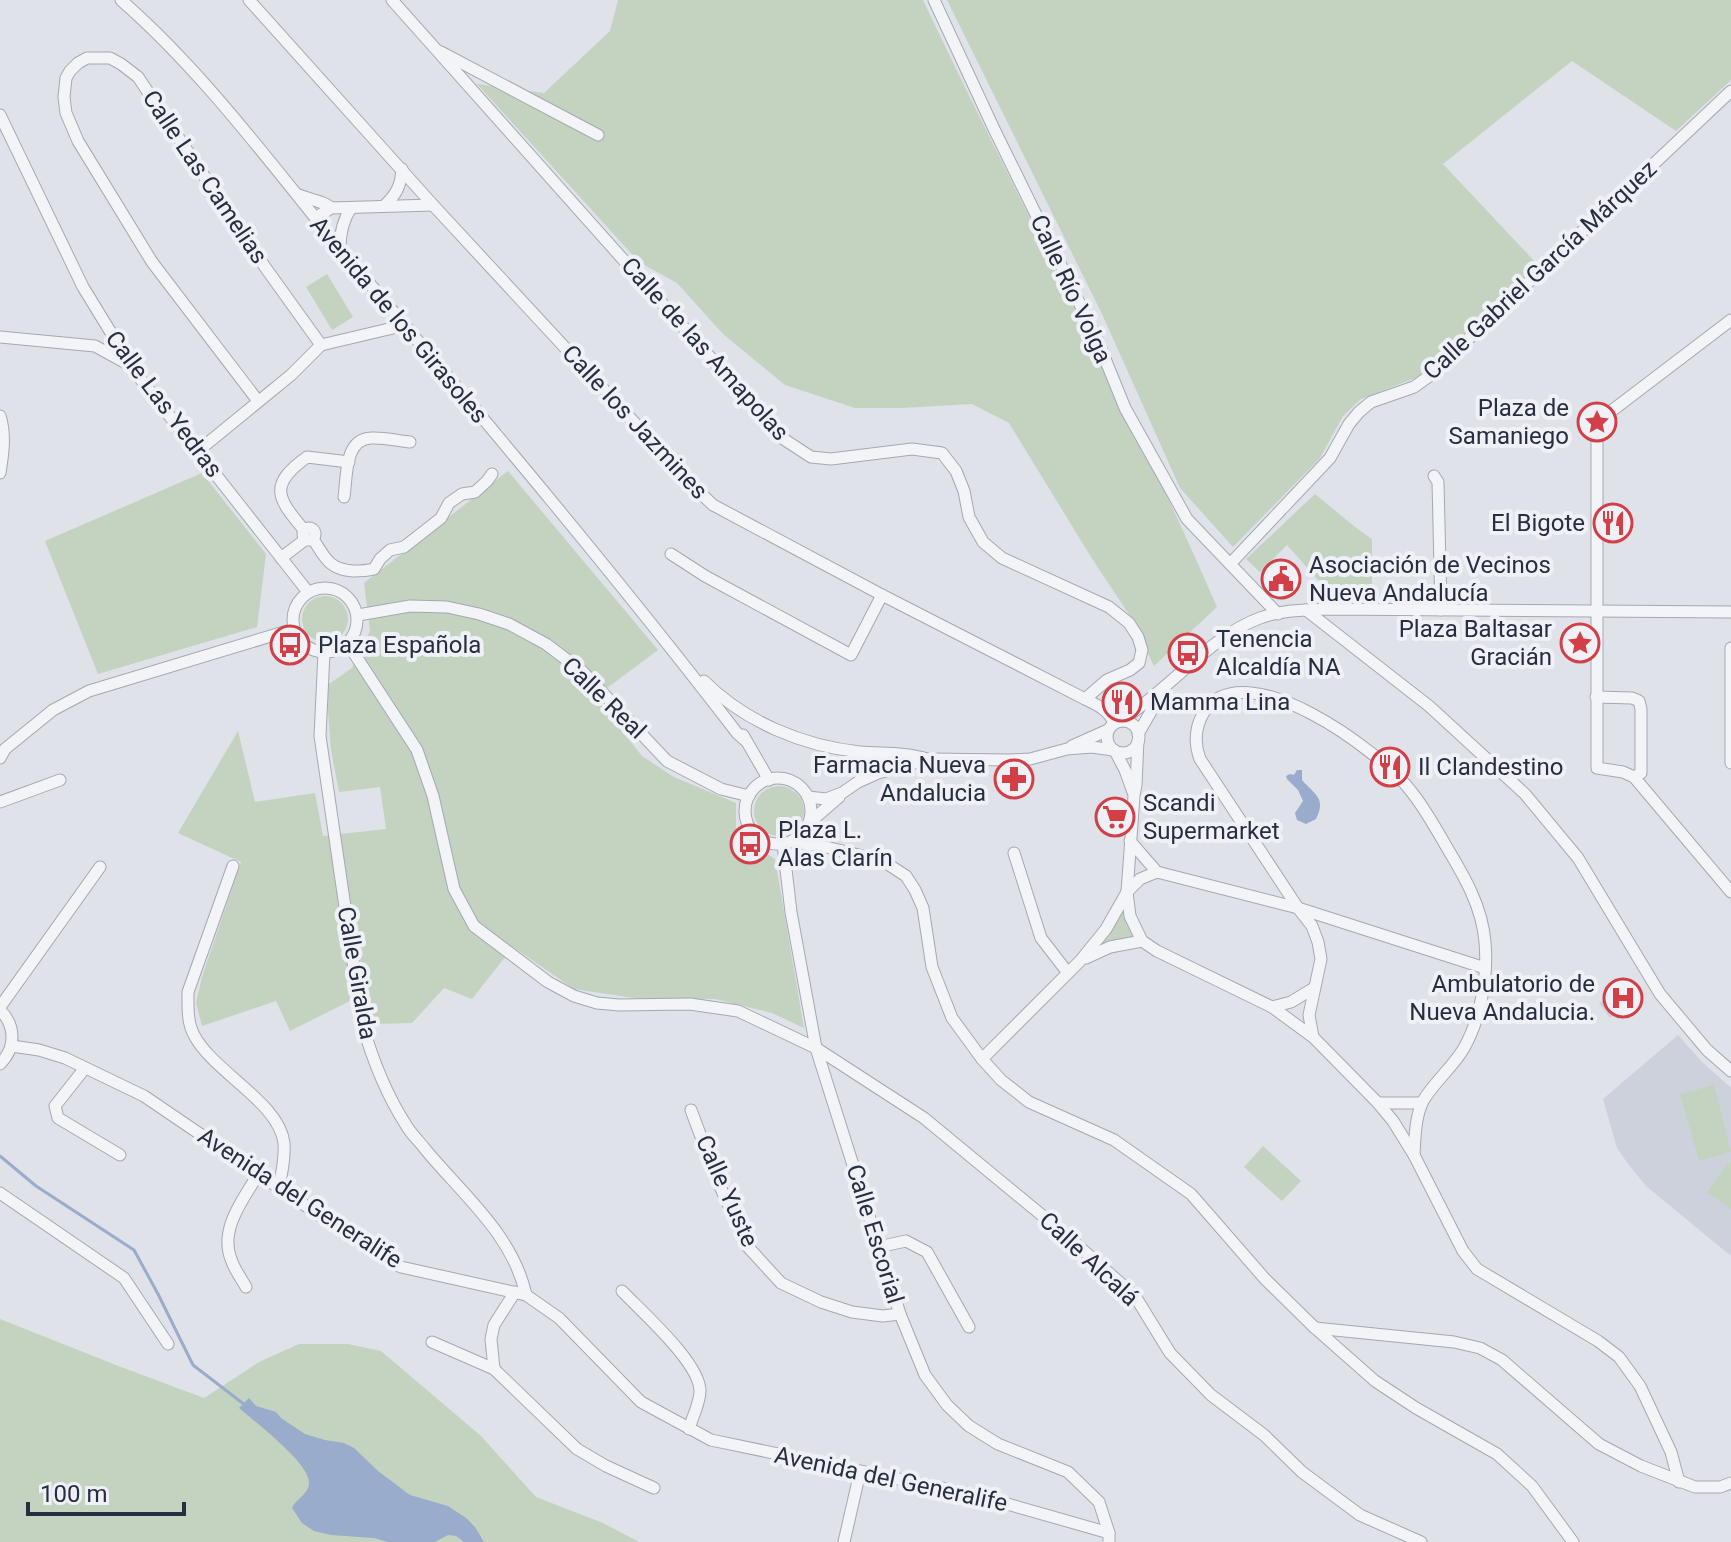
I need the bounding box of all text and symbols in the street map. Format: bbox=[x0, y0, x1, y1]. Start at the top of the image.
street label: Calle Las Camelias bbox=[137, 85, 273, 269]
street label: Calle Gabriel García Márquez bbox=[1418, 154, 1662, 385]
street label: Calle Río Volga bbox=[1024, 210, 1118, 368]
street label: Avenida de los Girasoles bbox=[304, 211, 494, 429]
street label: Calle de las Amapolas bbox=[615, 252, 795, 446]
street label: Calle Las Yedras bbox=[100, 325, 228, 483]
street label: Calle los Jazmines bbox=[556, 339, 714, 505]
place label: Plaza de Samaniego bbox=[1449, 394, 1569, 450]
place icon: Plaza de Samaniego bbox=[1576, 401, 1618, 443]
restaurant icon: El Bigote bbox=[1592, 502, 1634, 544]
place label: El Bigote bbox=[1491, 509, 1585, 537]
place label: Asociación de Vecinos Nueva Andalucía bbox=[1309, 551, 1551, 607]
public building icon: Asociación de Vecinos Nueva Andalucía bbox=[1260, 558, 1302, 600]
place label: Plaza Baltasar Gracián bbox=[1399, 615, 1552, 671]
place icon: Plaza Baltasar Gracián bbox=[1559, 622, 1601, 664]
bus stop icon: Plaza Española bbox=[269, 624, 311, 666]
place label: Tenencia Alcaldía NA bbox=[1216, 625, 1341, 681]
place label: Plaza Española bbox=[318, 631, 481, 659]
bus stop icon: Tenencia Alcaldía NA bbox=[1167, 632, 1209, 674]
street label: Calle Real bbox=[556, 651, 652, 745]
restaurant icon: Mamma Lina bbox=[1101, 681, 1143, 723]
place label: Mamma Lina bbox=[1150, 688, 1290, 716]
restaurant icon: Il Clandestino bbox=[1369, 746, 1411, 788]
place label: Farmacia Nueva Andalucia bbox=[813, 751, 986, 807]
place label: Il Clandestino bbox=[1418, 753, 1563, 781]
pharmacy icon: Farmacia Nueva Andalucia bbox=[993, 758, 1035, 800]
place label: Scandi Supermarket bbox=[1143, 789, 1280, 845]
supermarket icon: Scandi Supermarket bbox=[1094, 796, 1136, 838]
place label: Plaza L. Alas Clarín bbox=[778, 816, 893, 872]
bus stop icon: Plaza L. Alas Clarín bbox=[729, 823, 771, 865]
street label: Calle Giralda bbox=[332, 904, 382, 1042]
place label: Ambulatorio de Nueva Andalucia. bbox=[1409, 970, 1595, 1026]
hospital icon: Ambulatorio de Nueva Andalucia. bbox=[1602, 977, 1644, 1019]
street label: Avenida del Generalife bbox=[193, 1122, 407, 1274]
street label: Calle Yuste bbox=[690, 1131, 764, 1251]
street label: Calle Escorial bbox=[841, 1161, 909, 1307]
street label: Calle Alcalá bbox=[1034, 1206, 1144, 1312]
street label: Avenida del Generalife bbox=[772, 1441, 1010, 1517]
scale bar bbox=[28, 1466, 184, 1516]
text: 100 m bbox=[40, 1480, 107, 1508]

